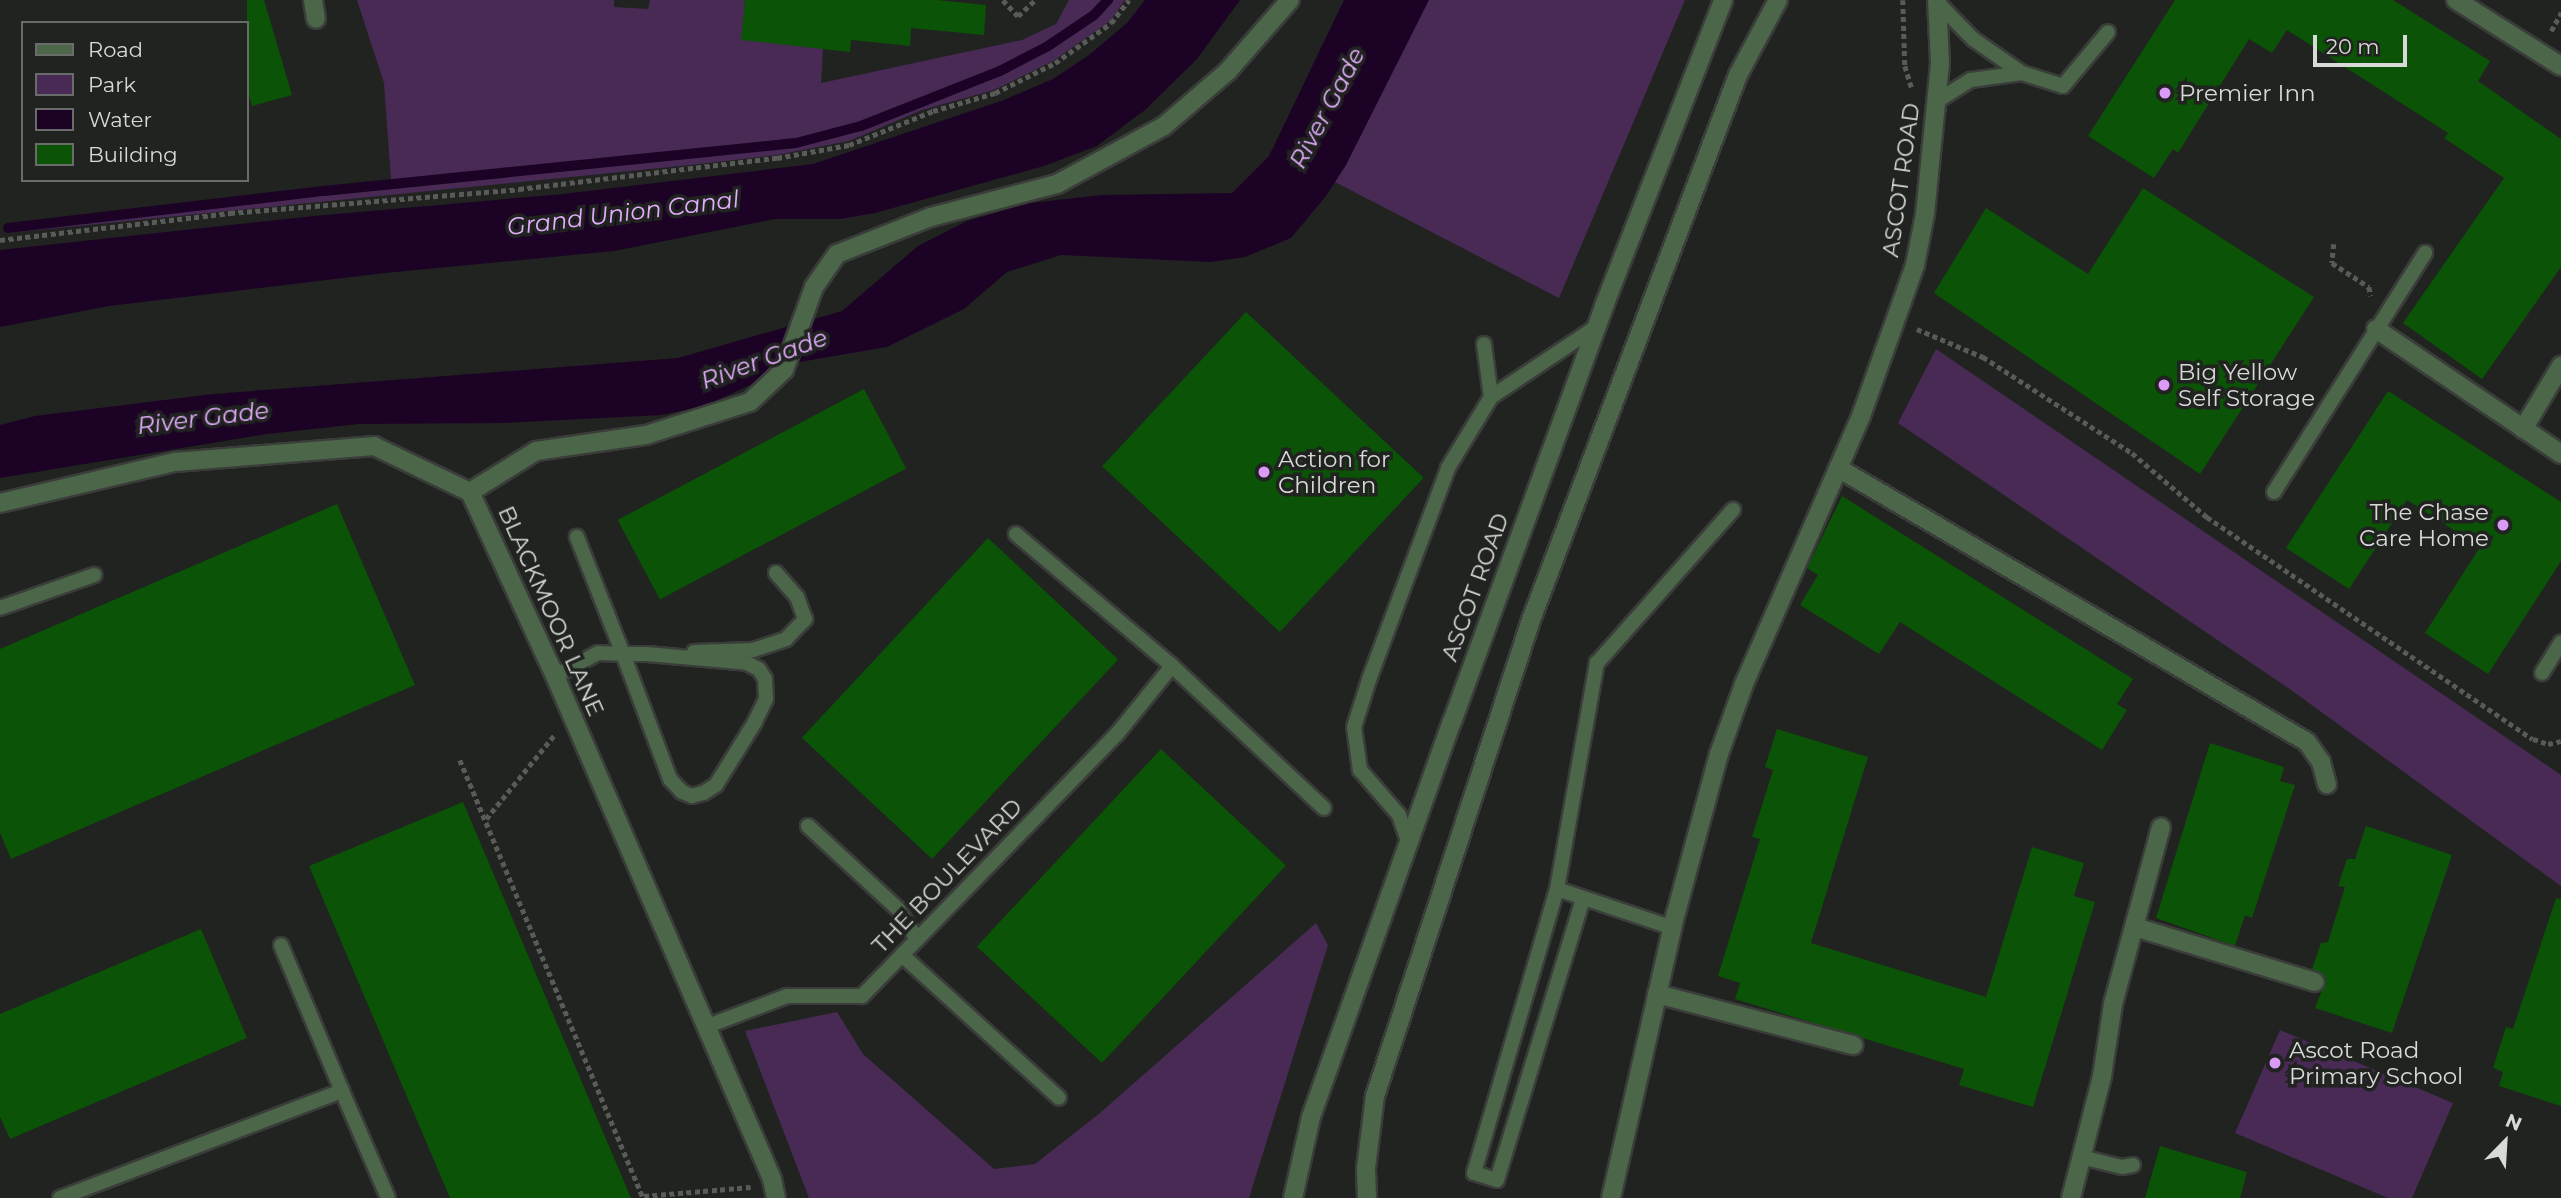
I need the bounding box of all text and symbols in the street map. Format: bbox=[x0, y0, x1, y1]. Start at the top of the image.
legend bbox=[21, 21, 248, 182]
scale bar bbox=[2316, 21, 2410, 65]
text: 20 m bbox=[2326, 34, 2380, 59]
text: Road bbox=[88, 37, 143, 62]
water label: River Gade bbox=[1283, 43, 1371, 173]
text: Park bbox=[88, 72, 136, 97]
place label: Premier Inn bbox=[2179, 79, 2316, 107]
marker: Premier Inn bbox=[2157, 85, 2173, 101]
street label: ASCOT ROAD bbox=[1877, 101, 1925, 259]
text: Water bbox=[88, 107, 152, 132]
text: Building bbox=[88, 142, 178, 167]
water label: Grand Union Canal bbox=[505, 184, 741, 242]
water label: River Gade bbox=[697, 323, 831, 395]
place label: Big Yellow Self Storage bbox=[2178, 358, 2315, 412]
marker: Big Yellow Self Storage bbox=[2156, 377, 2172, 393]
water label: River Gade bbox=[136, 396, 270, 440]
place label: Action for Children bbox=[1278, 445, 1390, 499]
marker: Action for Children bbox=[1256, 464, 1272, 480]
place label: The Chase Care Home bbox=[2359, 498, 2489, 552]
street label: BLACKMOOR LANE bbox=[492, 502, 610, 720]
street label: ASCOT ROAD bbox=[1435, 509, 1515, 665]
marker: The Chase Care Home bbox=[2495, 517, 2511, 533]
street label: THE BOULEVARD bbox=[866, 793, 1028, 959]
place label: Ascot Road Primary School bbox=[2289, 1036, 2463, 1090]
marker: Ascot Road Primary School bbox=[2267, 1055, 2283, 1071]
north arrow bbox=[2470, 1107, 2540, 1177]
text: N bbox=[2502, 1109, 2525, 1136]

